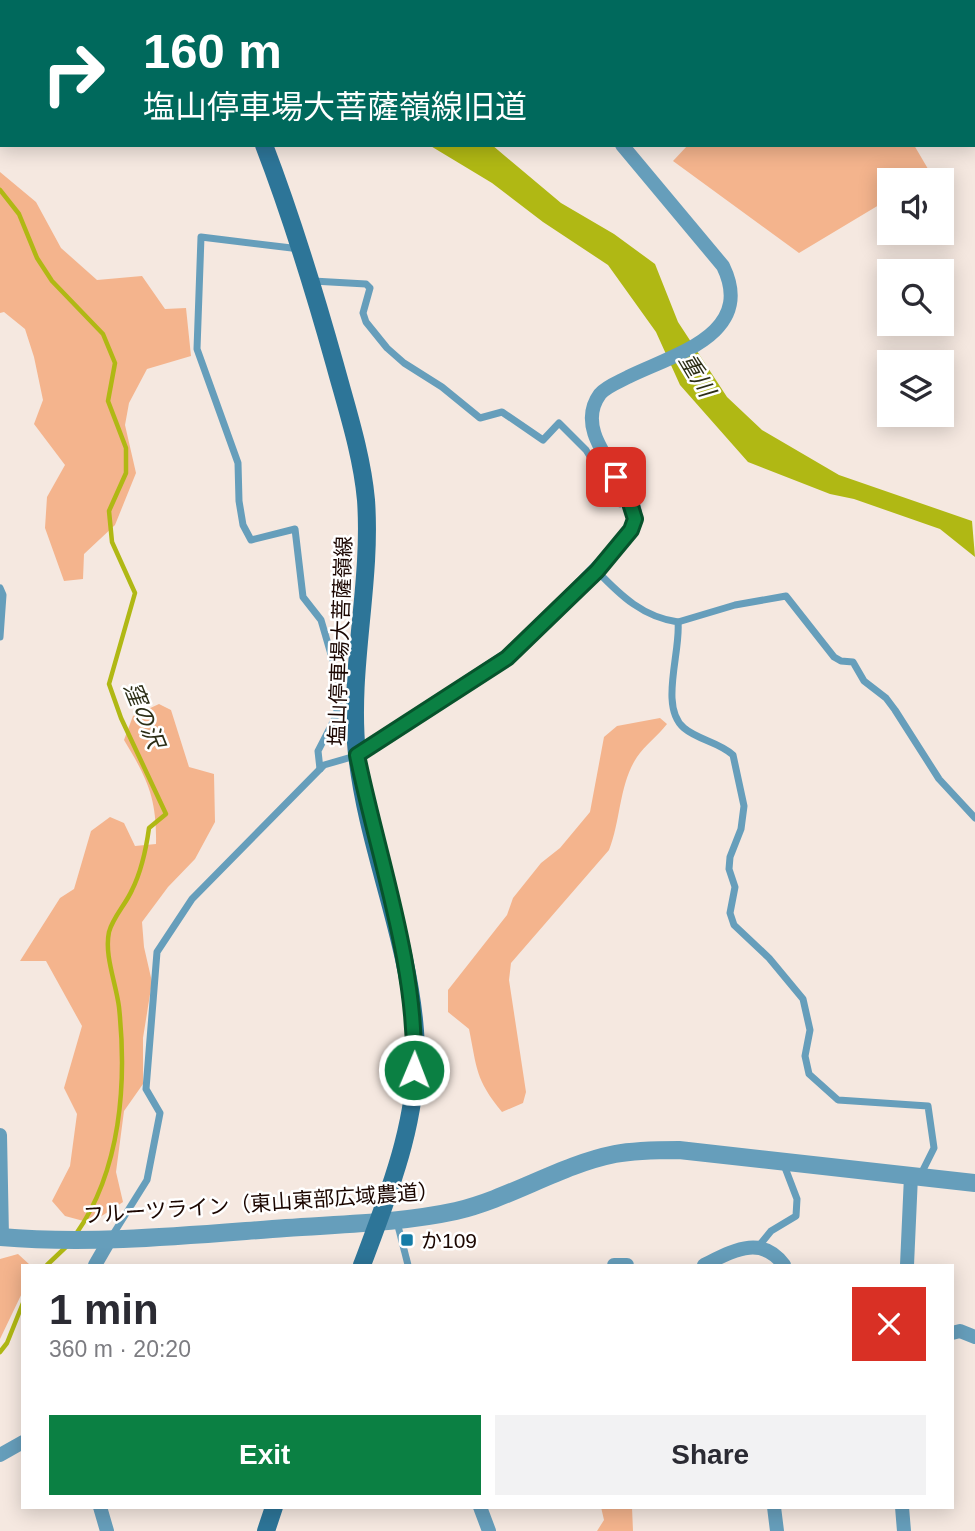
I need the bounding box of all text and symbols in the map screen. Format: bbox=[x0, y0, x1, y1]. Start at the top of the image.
text: 160 m bbox=[143, 24, 282, 78]
icon: right bbox=[28, 28, 119, 119]
text: 塩山停車場大菩薩嶺線旧道 bbox=[143, 89, 527, 125]
map controls bbox=[877, 168, 954, 427]
button: sound bbox=[877, 168, 954, 245]
button: search bbox=[877, 259, 954, 336]
water label: 重川 bbox=[674, 349, 722, 404]
button: layers bbox=[877, 350, 954, 427]
pin bbox=[586, 447, 646, 507]
icon: arrive bbox=[597, 458, 635, 496]
street label: 塩山停車場大菩薩嶺線 bbox=[325, 536, 355, 746]
water label: 窪の沢 bbox=[119, 678, 170, 755]
position arrow bbox=[377, 1033, 451, 1107]
street label: フルーツライン（東山東部広域農道） bbox=[82, 1179, 440, 1227]
place label: か109 bbox=[421, 1229, 477, 1252]
marker: か109 bbox=[399, 1232, 415, 1248]
text: 1 min bbox=[49, 1286, 159, 1333]
button: close bbox=[852, 1287, 926, 1361]
text: 360 m · 20:20 bbox=[49, 1336, 191, 1362]
button: Exit bbox=[49, 1415, 481, 1495]
button: Share bbox=[495, 1415, 926, 1495]

